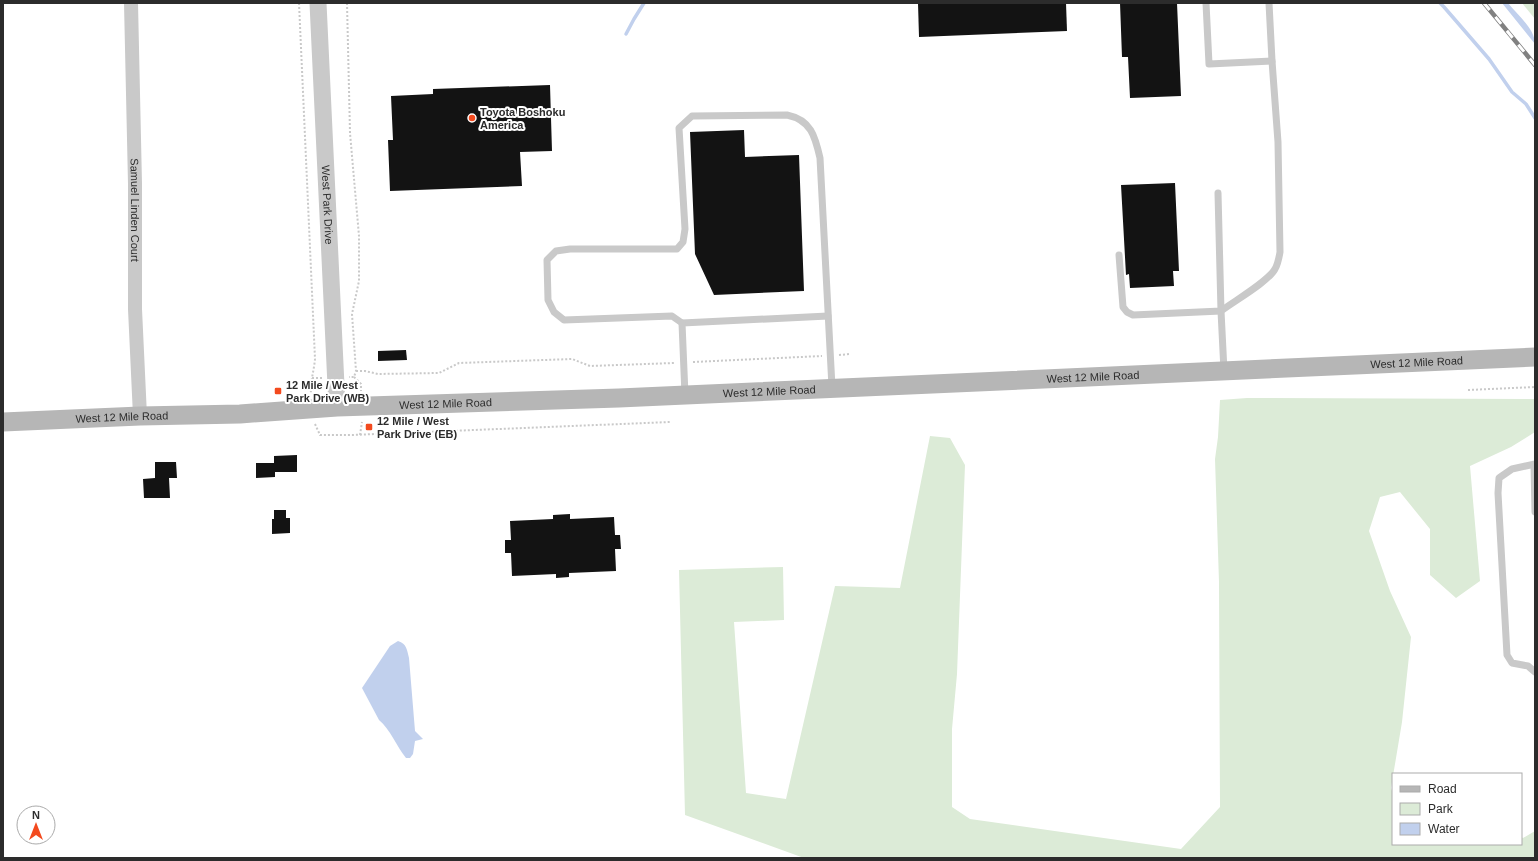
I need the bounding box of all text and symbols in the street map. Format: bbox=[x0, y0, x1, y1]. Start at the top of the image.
place label: Toyota Boshoku America bbox=[480, 106, 565, 131]
marker: Toyota Boshoku America bbox=[467, 113, 477, 123]
street label: Samuel Linden Court bbox=[128, 158, 141, 262]
street label: West Park Drive bbox=[320, 165, 335, 245]
street label: West 12 Mile Road bbox=[1370, 354, 1463, 370]
street label: West 12 Mile Road bbox=[1046, 369, 1140, 385]
place label: 12 Mile / West Park Drive (WB) bbox=[286, 379, 369, 404]
street label: West 12 Mile Road bbox=[723, 383, 816, 399]
marker: 12 Mile / West Park Drive (WB) bbox=[273, 386, 283, 396]
street label: West 12 Mile Road bbox=[399, 396, 492, 411]
street label: West 12 Mile Road bbox=[75, 409, 168, 425]
place label: 12 Mile / West Park Drive (EB) bbox=[377, 415, 457, 440]
marker: 12 Mile / West Park Drive (EB) bbox=[364, 422, 374, 432]
legend bbox=[1392, 773, 1522, 845]
text: Road bbox=[1428, 782, 1457, 796]
text: Park bbox=[1428, 802, 1454, 816]
north arrow bbox=[16, 805, 56, 845]
text: N bbox=[32, 809, 40, 821]
text: Water bbox=[1428, 822, 1460, 836]

